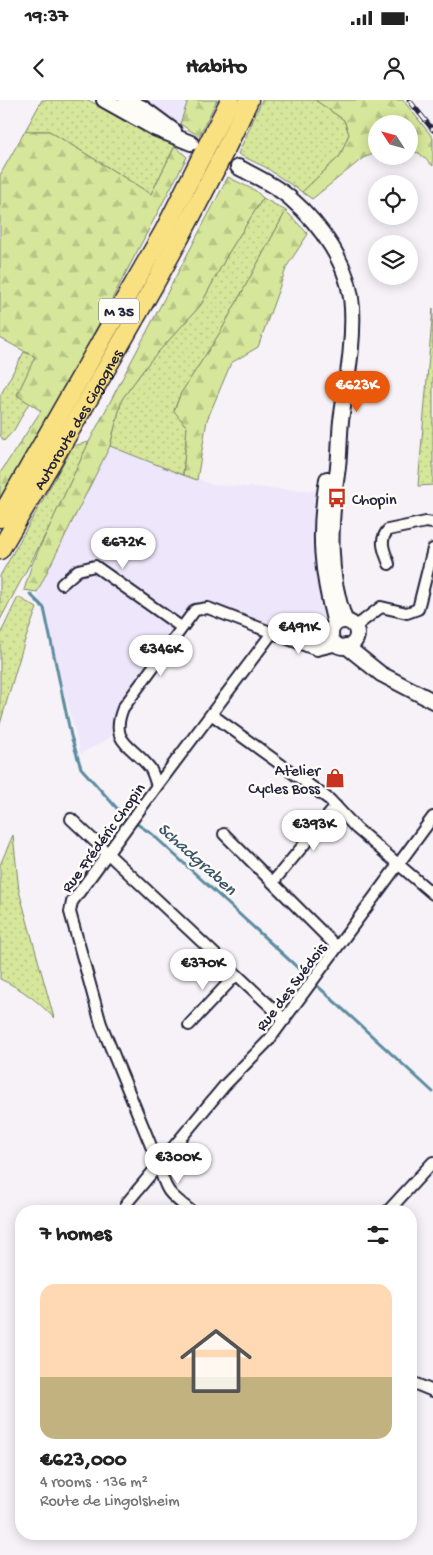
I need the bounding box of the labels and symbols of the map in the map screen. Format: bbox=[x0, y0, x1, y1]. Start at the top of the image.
north arrow bbox=[368, 115, 418, 165]
road number: M 35 bbox=[99, 298, 139, 324]
street label: Autoroute des Cigognes bbox=[31, 346, 129, 494]
pin: €623K bbox=[322, 370, 392, 413]
bus stop icon: Chopin bbox=[326, 487, 348, 509]
place label: Chopin bbox=[352, 492, 397, 511]
pin: €672K bbox=[88, 528, 158, 570]
pin: €491K bbox=[264, 612, 334, 655]
pin: €346K bbox=[126, 634, 196, 677]
place label: Atelier Cycles Boss bbox=[248, 763, 321, 800]
shop icon: Atelier Cycles Boss bbox=[324, 767, 346, 789]
street label: Rue Frédéric Chopin bbox=[59, 780, 151, 897]
pin: €393K bbox=[279, 810, 349, 852]
water label: Schadgraben bbox=[153, 819, 240, 901]
street label: Rue des Suédois bbox=[253, 939, 333, 1036]
pin: €370K bbox=[168, 948, 238, 991]
pin: €300K bbox=[143, 1142, 213, 1185]

